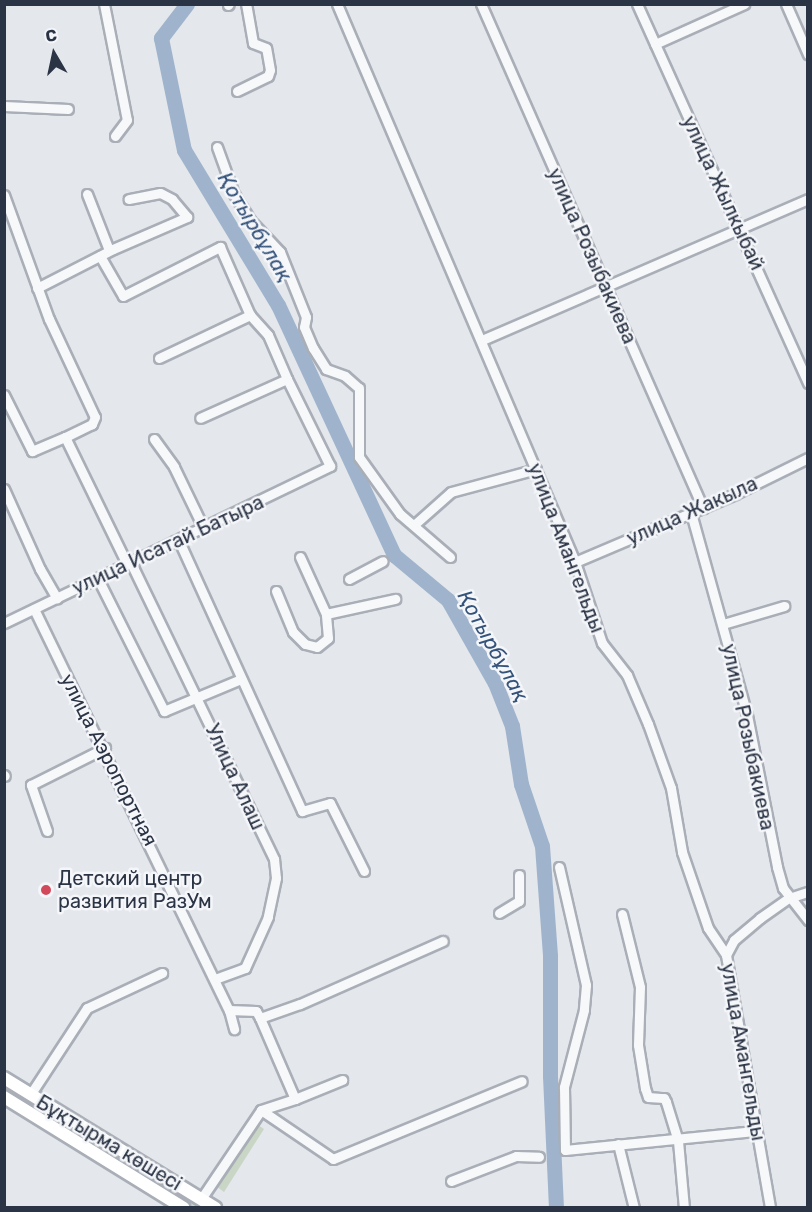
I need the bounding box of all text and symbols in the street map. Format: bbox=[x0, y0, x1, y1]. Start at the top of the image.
north arrow bbox=[24, 24, 84, 84]
text: С bbox=[44, 25, 58, 46]
street label: улица Жылкыбай bbox=[677, 112, 769, 274]
street label: улица Розыбакиева bbox=[542, 164, 642, 348]
water label: Қотырбұлақ bbox=[212, 167, 298, 287]
street label: улица Амангельды bbox=[523, 460, 609, 636]
street label: улица Жакыла bbox=[623, 471, 761, 551]
street label: улица Исатай Батыра bbox=[68, 490, 268, 600]
water label: Қотырбұлақ bbox=[452, 586, 534, 706]
street label: улица Розыбакиева bbox=[716, 642, 780, 832]
street label: улица Аэропортная bbox=[55, 670, 163, 850]
street label: Улица Алаш bbox=[200, 720, 270, 834]
place label: Детский центр развития РазУм bbox=[58, 867, 212, 914]
marker: Детский центр развития РазУм bbox=[39, 883, 53, 897]
street label: улица Амангельды bbox=[716, 961, 770, 1143]
street label: Бұқтырма көшесі bbox=[32, 1090, 186, 1196]

